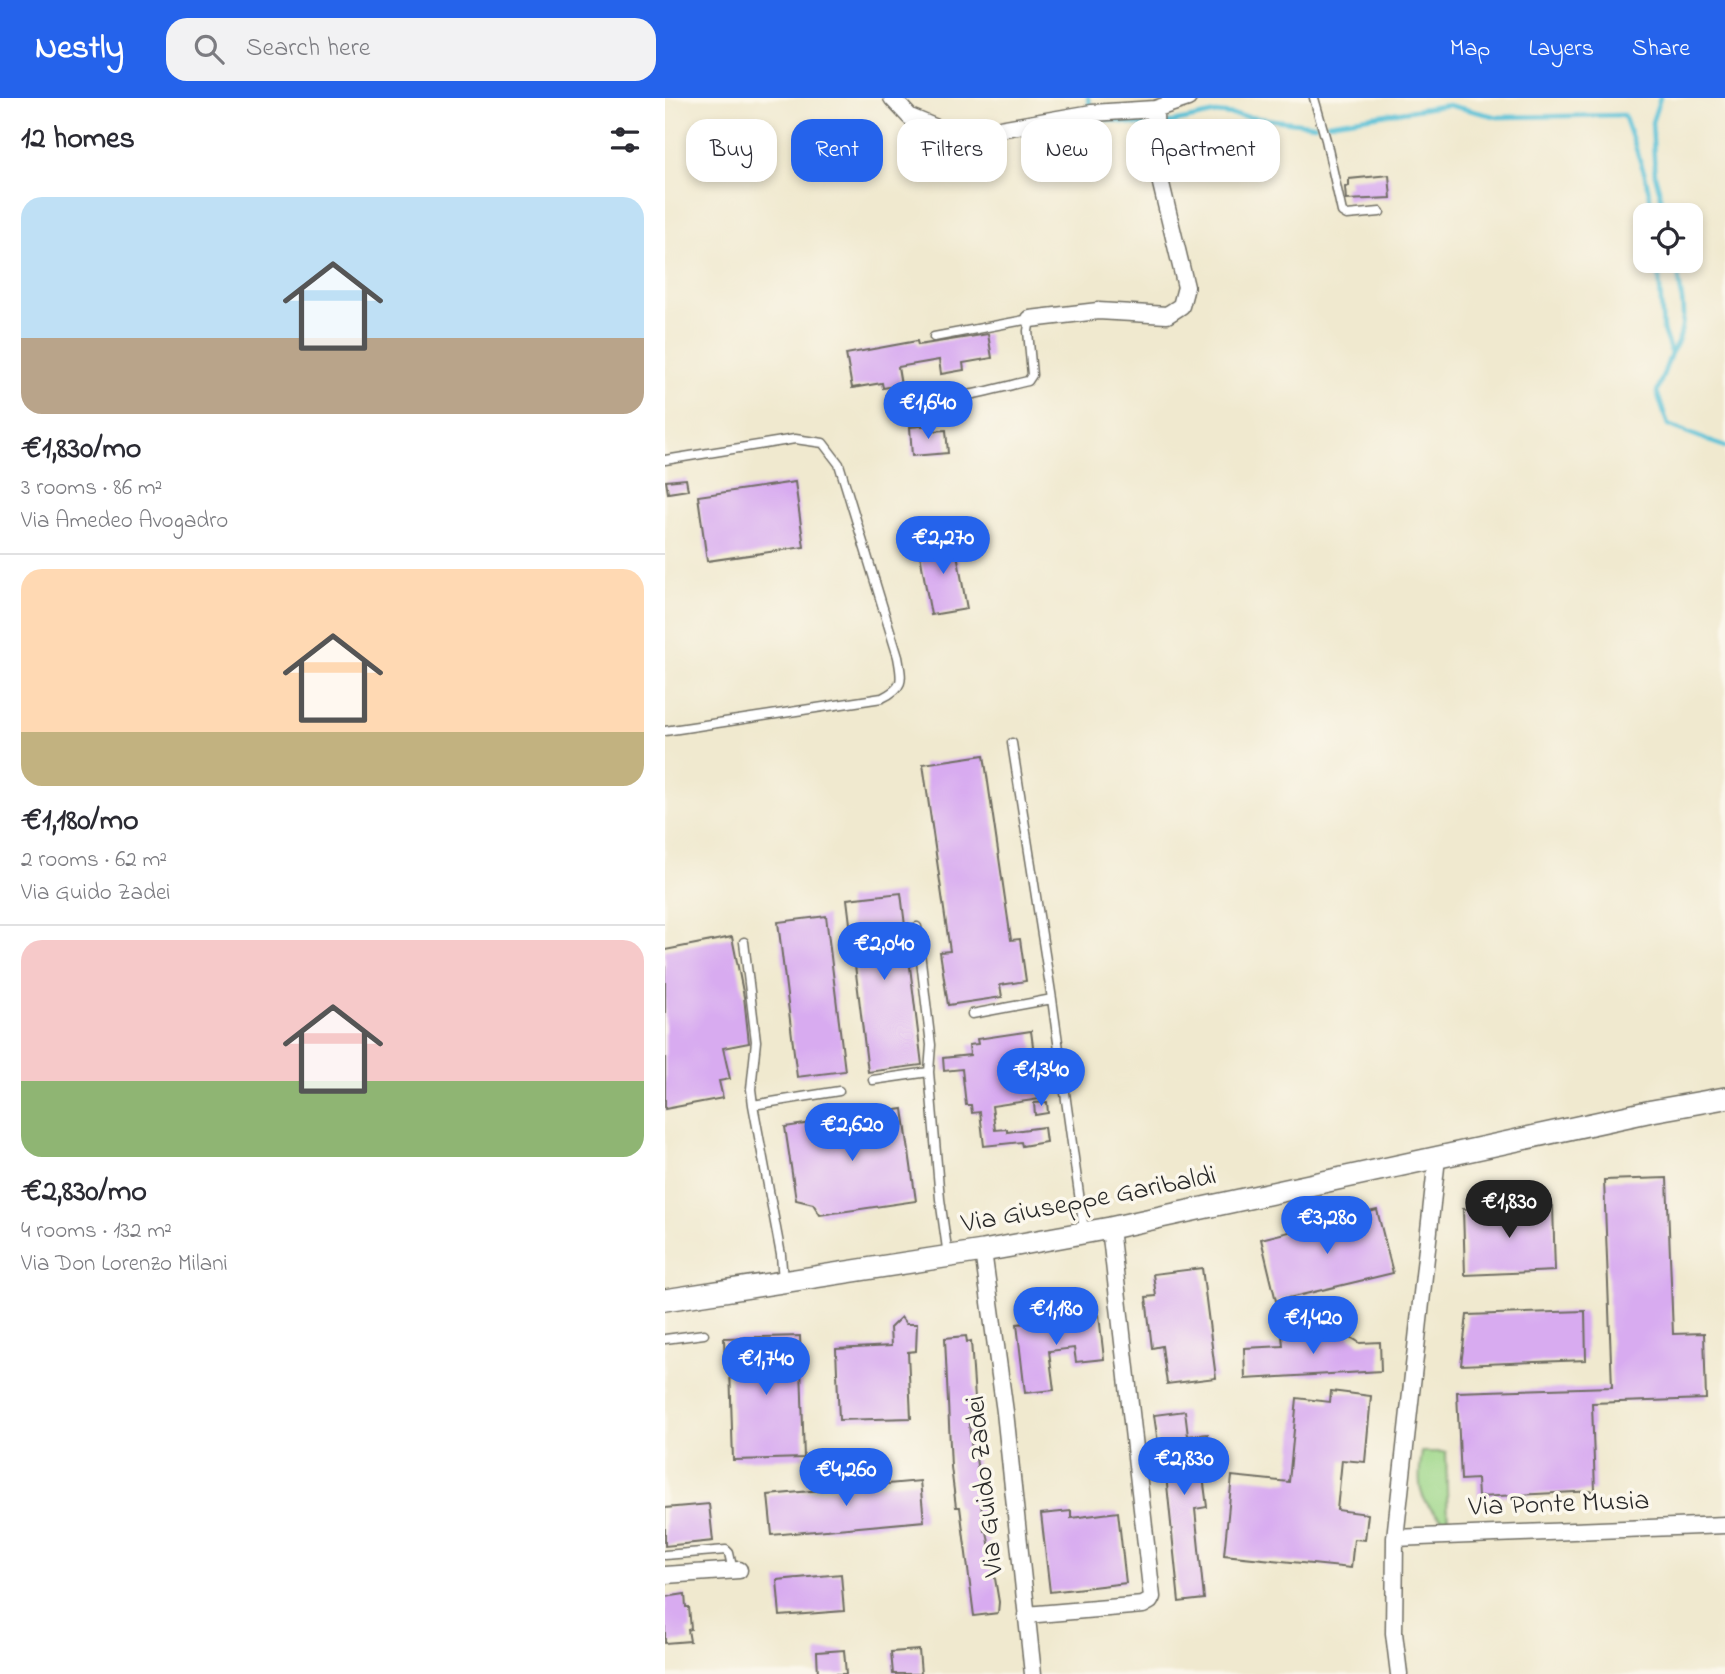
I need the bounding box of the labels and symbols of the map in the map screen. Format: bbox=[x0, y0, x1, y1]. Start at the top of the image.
pin: €1,640 bbox=[871, 382, 985, 441]
pin: €2,270 bbox=[886, 517, 1000, 576]
pin: €2,040 bbox=[827, 922, 941, 982]
pin: €1,340 bbox=[984, 1048, 1098, 1108]
pin: €2,620 bbox=[795, 1104, 909, 1163]
street label: Via Giuseppe Garibaldi bbox=[957, 1156, 1220, 1246]
pin: €1,830 bbox=[1452, 1180, 1566, 1240]
pin: €3,280 bbox=[1270, 1196, 1384, 1256]
pin: €1,180 bbox=[999, 1288, 1113, 1347]
pin: €1,420 bbox=[1256, 1296, 1370, 1356]
pin: €1,740 bbox=[709, 1338, 823, 1397]
street label: Via Guido Zadei bbox=[956, 1393, 1016, 1580]
pin: €2,830 bbox=[1127, 1438, 1241, 1497]
pin: €4,260 bbox=[789, 1448, 903, 1508]
street label: Via Ponte Musia bbox=[1467, 1481, 1650, 1529]

